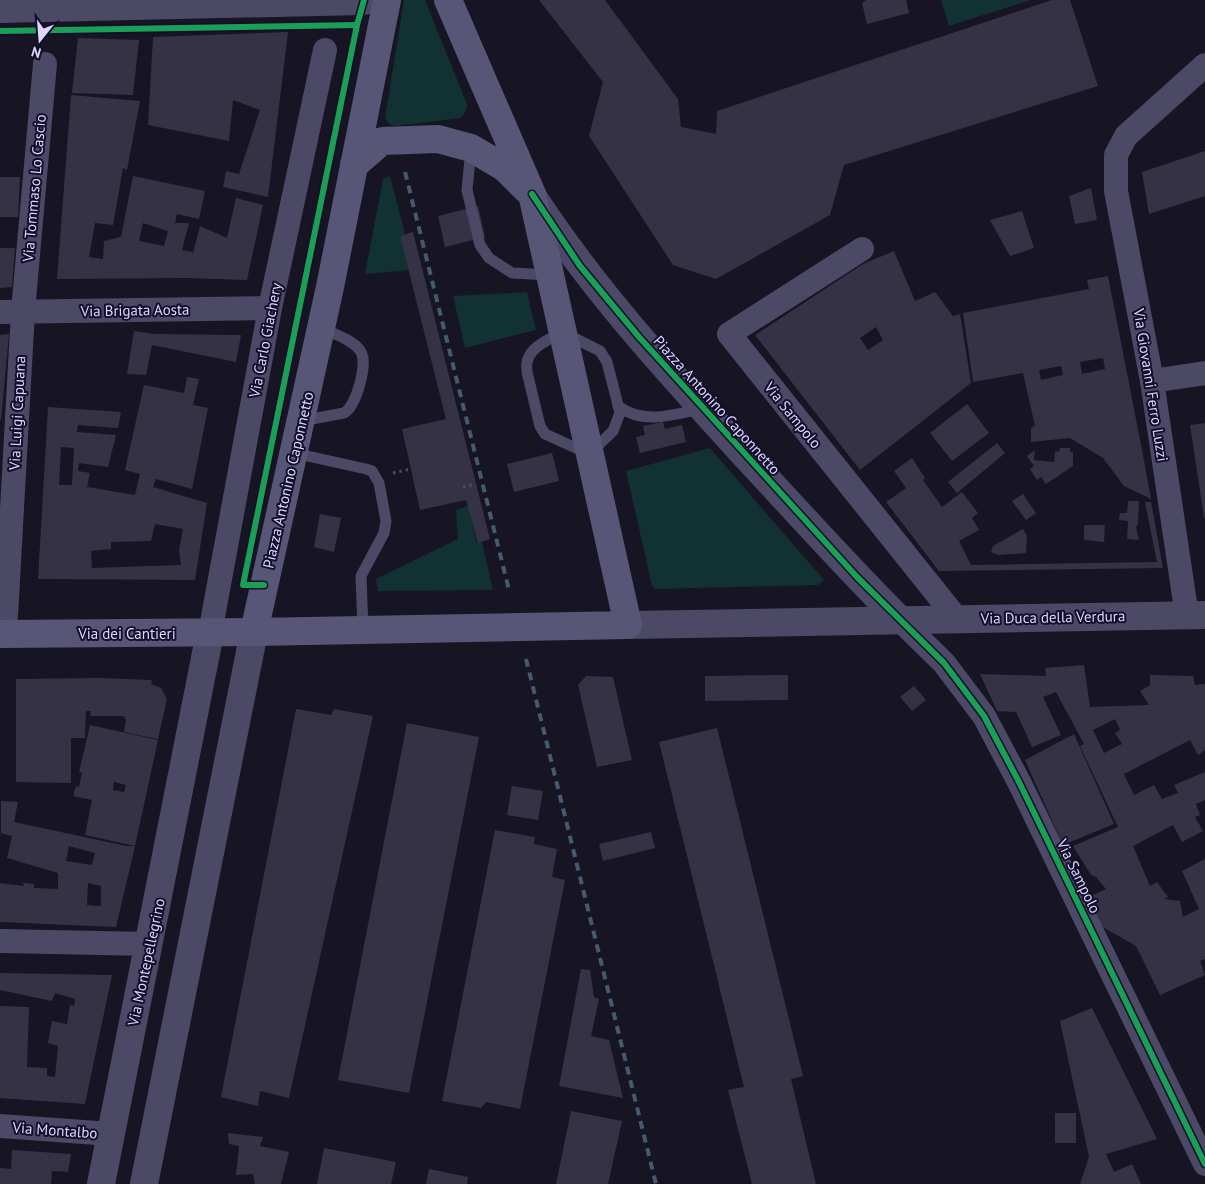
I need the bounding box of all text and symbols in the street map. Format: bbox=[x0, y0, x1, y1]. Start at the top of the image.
north arrow bbox=[15, 15, 65, 65]
text: N bbox=[29, 42, 43, 62]
street label: Via Tommaso Lo Cascio bbox=[18, 113, 50, 264]
street label: Via Carlo Giachery bbox=[244, 281, 285, 400]
street label: Via Brigata Aosta bbox=[79, 300, 190, 320]
street label: Via Giovanni Ferro Luzzi bbox=[1129, 306, 1172, 463]
street label: Piazza Antonino Caponnetto bbox=[650, 332, 784, 478]
street label: Via Luigi Capuana bbox=[4, 355, 29, 472]
street label: Via Sampolo bbox=[760, 377, 826, 452]
street label: Piazza Antonino Caponnetto bbox=[258, 390, 318, 570]
street label: Via Duca della Verdura bbox=[980, 606, 1125, 628]
street label: Via dei Cantieri bbox=[77, 624, 176, 643]
street label: Via Sampolo bbox=[1052, 835, 1105, 916]
street label: Via Montepellegrino bbox=[123, 896, 169, 1029]
street label: Via Montalbo bbox=[11, 1117, 98, 1142]

